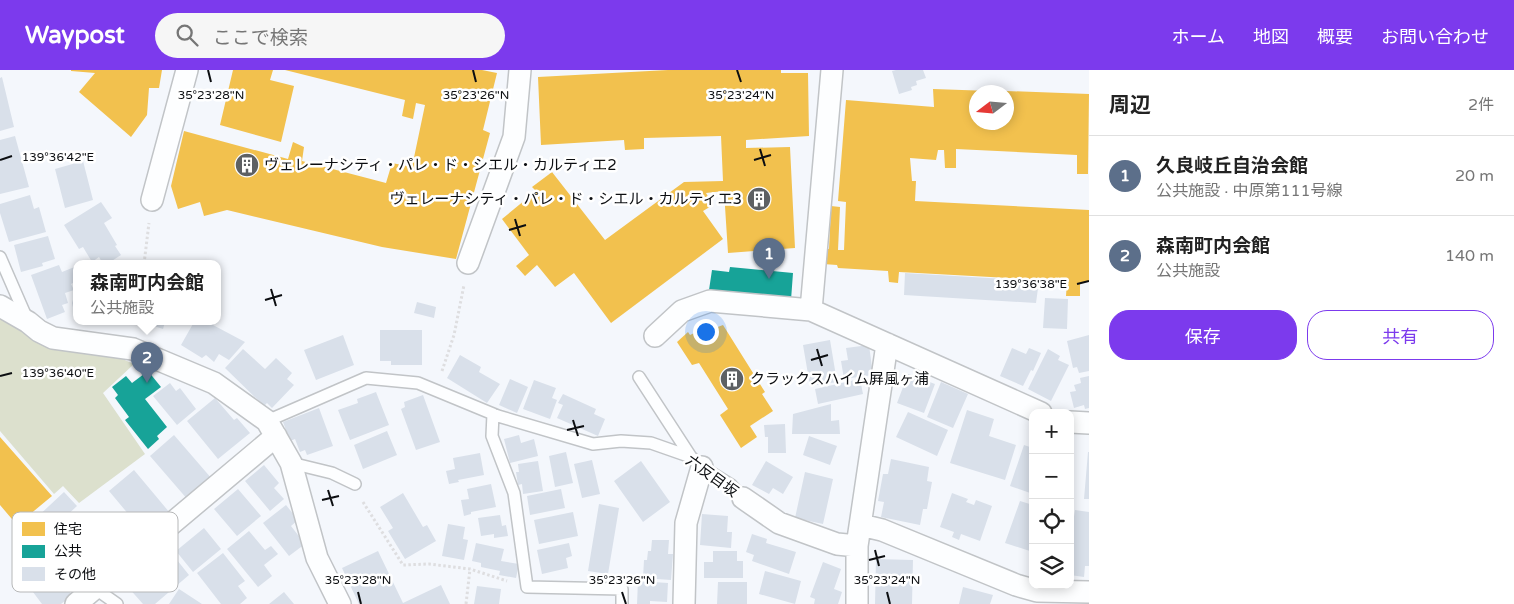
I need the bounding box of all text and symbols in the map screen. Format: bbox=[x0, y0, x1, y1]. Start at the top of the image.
search box bbox=[155, 13, 505, 58]
text: Waypost bbox=[25, 21, 125, 50]
icon: search bbox=[173, 21, 201, 49]
text: ホーム bbox=[1172, 26, 1225, 48]
text: 地図 bbox=[1253, 26, 1289, 48]
text: 概要 bbox=[1317, 26, 1353, 48]
text: お問い合わせ bbox=[1381, 26, 1489, 48]
text: ここで検索 bbox=[213, 27, 308, 49]
north arrow bbox=[969, 85, 1014, 130]
text: 35°23'28"N bbox=[178, 88, 244, 102]
text: 35°23'26"N bbox=[443, 88, 509, 102]
text: 35°23'24"N bbox=[708, 88, 774, 102]
text: 周辺 bbox=[1109, 93, 1151, 118]
text: 2件 bbox=[1468, 95, 1494, 115]
text: 139°36'42"E bbox=[22, 150, 95, 164]
building icon: ヴェレーナシティ・パレ・ド・シエル・カルティエ2 bbox=[234, 152, 260, 178]
text: 久良岐丘自治会館 bbox=[1156, 155, 1308, 177]
place label: ヴェレーナシティ・パレ・ド・シエル・カルティエ2 bbox=[264, 156, 617, 174]
text: 1 bbox=[1120, 166, 1130, 186]
text: 20 m bbox=[1455, 166, 1494, 186]
text: 公共施設 · 中原第111号線 bbox=[1156, 181, 1343, 201]
building icon: ヴェレーナシティ・パレ・ド・シエル・カルティエ3 bbox=[746, 186, 772, 212]
place label: ヴェレーナシティ・パレ・ド・シエル・カルティエ3 bbox=[389, 190, 742, 208]
text: 森南町内会館 bbox=[1156, 235, 1270, 257]
pin: 1 bbox=[753, 238, 785, 279]
text: 2 bbox=[1120, 246, 1130, 266]
text: 140 m bbox=[1445, 246, 1494, 266]
popup bbox=[73, 260, 221, 325]
text: 公共施設 bbox=[1156, 261, 1220, 281]
text: 森南町内会館 bbox=[90, 272, 204, 294]
text: 139°36'38"E bbox=[995, 277, 1068, 291]
text: 公共施設 bbox=[90, 298, 154, 318]
button: 保存 bbox=[1109, 310, 1297, 360]
button: 共有 bbox=[1307, 310, 1494, 360]
your location bbox=[693, 319, 719, 345]
pin: 2 bbox=[131, 342, 163, 383]
text: 139°36'40"E bbox=[22, 366, 95, 380]
building icon: クラックスハイム屛風ヶ浦 bbox=[719, 366, 745, 392]
place label: クラックスハイム屛風ヶ浦 bbox=[750, 370, 929, 388]
map controls bbox=[1029, 409, 1074, 589]
button: + bbox=[1029, 409, 1074, 454]
street label: 六反目坂 bbox=[682, 451, 742, 501]
button: − bbox=[1029, 454, 1074, 499]
button: locate bbox=[1029, 499, 1074, 544]
legend bbox=[12, 512, 178, 592]
text: 住宅 bbox=[54, 521, 82, 538]
text: 公共 bbox=[54, 543, 82, 560]
button: layers bbox=[1029, 544, 1074, 589]
text: その他 bbox=[54, 566, 96, 583]
text: 35°23'28"N bbox=[325, 573, 391, 587]
text: 35°23'26"N bbox=[589, 573, 655, 587]
text: 35°23'24"N bbox=[854, 573, 920, 587]

